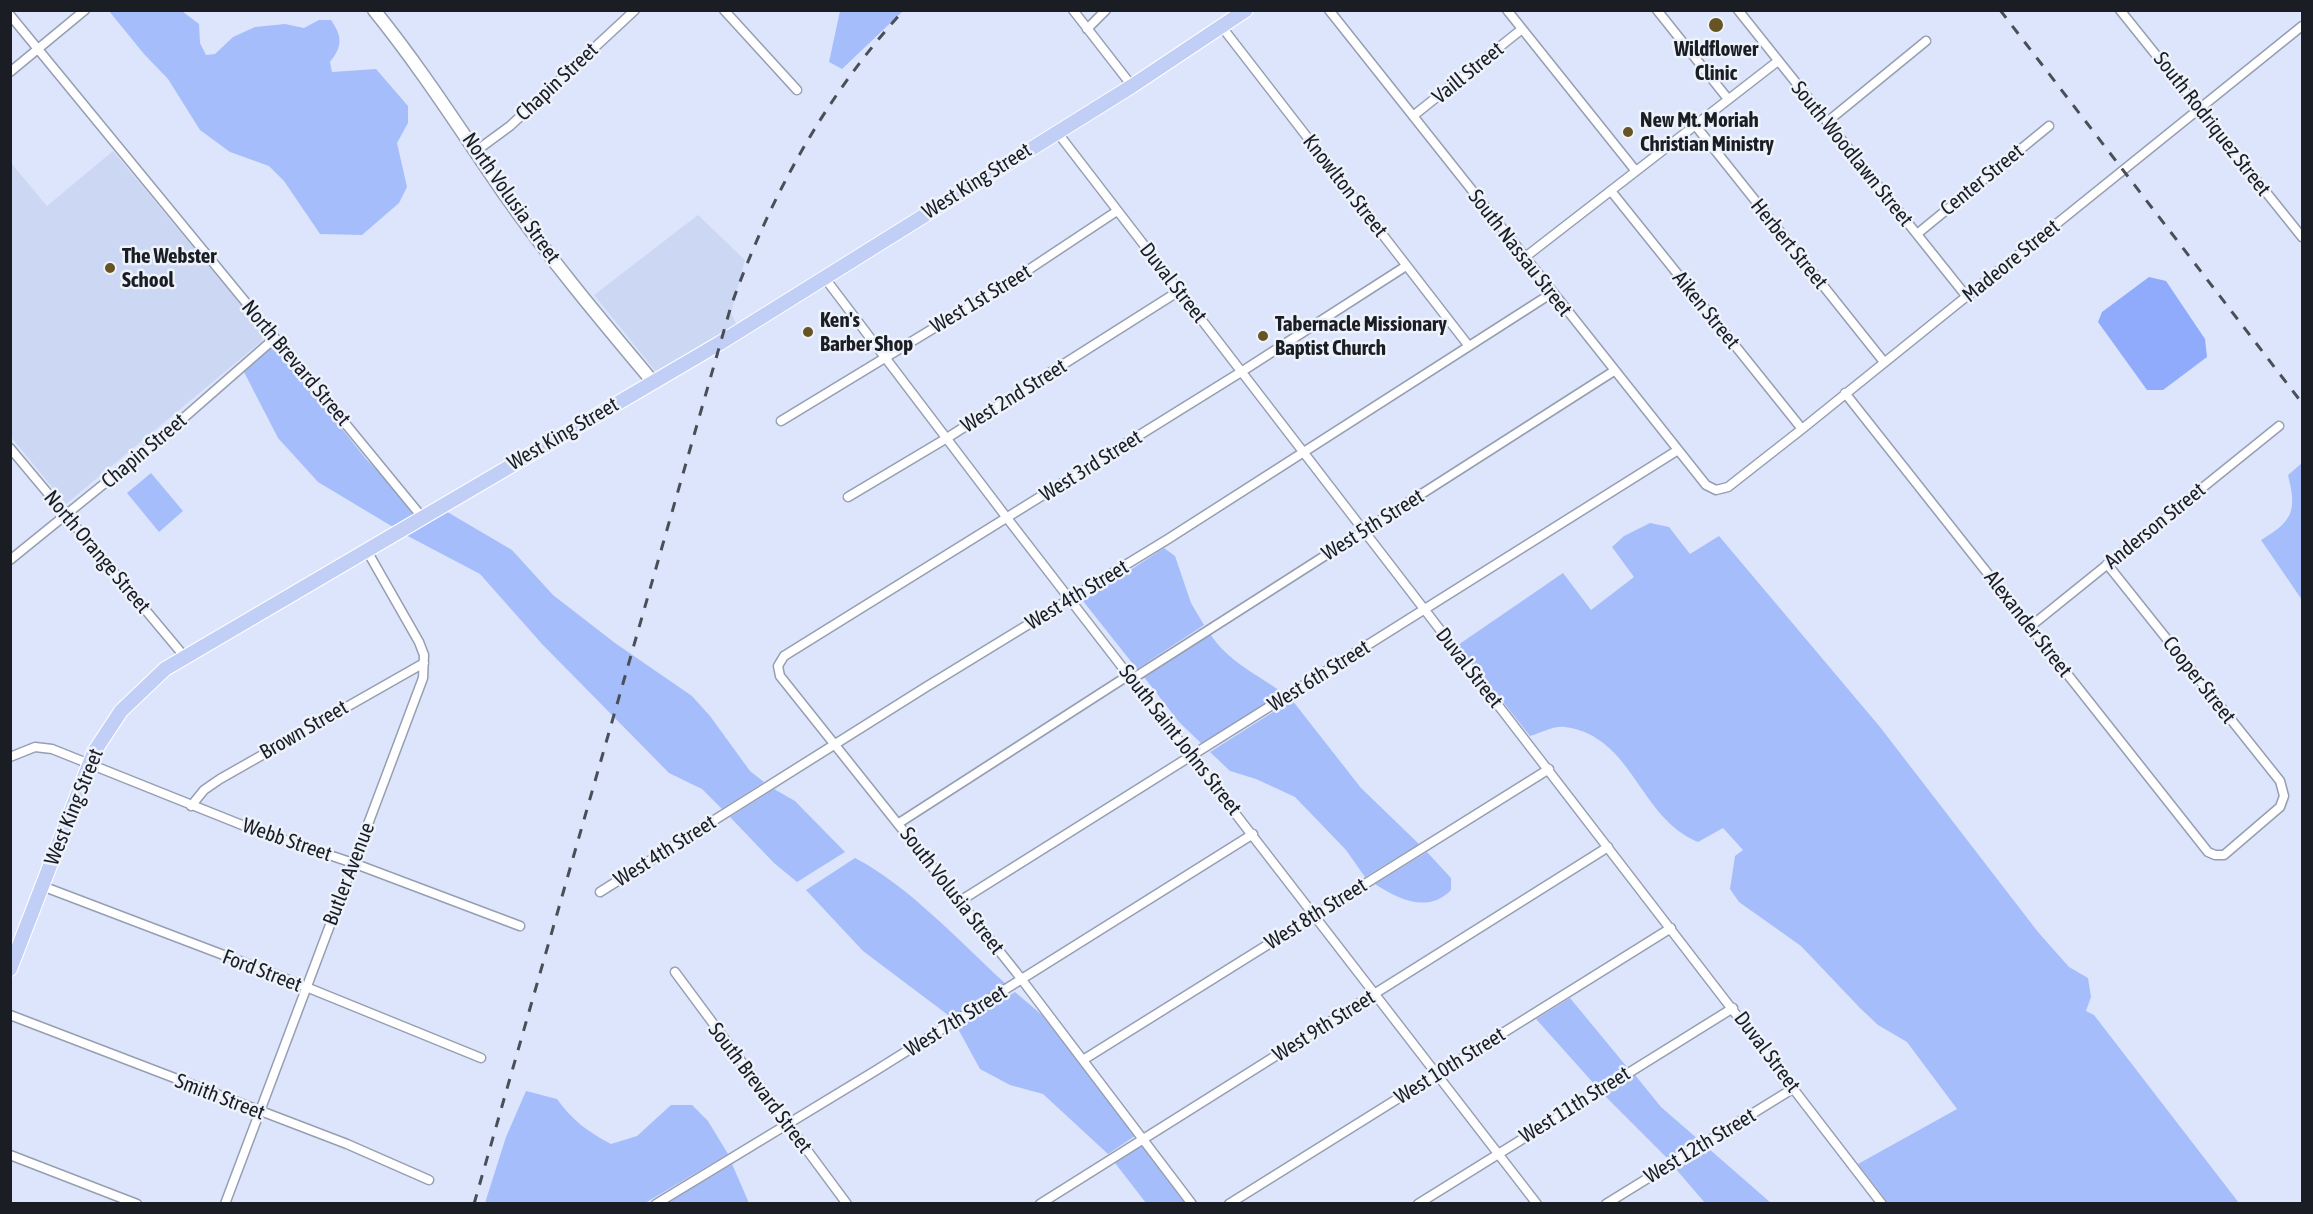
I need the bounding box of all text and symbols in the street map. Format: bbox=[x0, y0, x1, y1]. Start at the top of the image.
marker: Wildflower Clinic bbox=[1707, 16, 1725, 34]
place label: Wildflower Clinic bbox=[1674, 36, 1758, 86]
street label: Vaill Street bbox=[1427, 37, 1509, 109]
street label: Chapin Street bbox=[511, 38, 603, 126]
street label: South Rodriquez Street bbox=[2148, 47, 2276, 201]
street label: South Woodlawn Street bbox=[1786, 76, 1918, 232]
place label: New Mt. Moriah Christian Ministry bbox=[1640, 107, 1774, 157]
marker: New Mt. Moriah Christian Ministry bbox=[1621, 125, 1635, 139]
street label: North Volusia Street bbox=[457, 128, 565, 268]
street label: Knowlton Street bbox=[1297, 130, 1393, 242]
street label: West King Street bbox=[918, 138, 1036, 224]
street label: Center Street bbox=[1935, 139, 2029, 221]
street label: South Nassau Street bbox=[1463, 185, 1577, 321]
street label: Herbert Street bbox=[1745, 194, 1833, 294]
street label: Madeore Street bbox=[1957, 214, 2065, 308]
street label: Duval Street bbox=[1134, 238, 1212, 328]
place label: The Webster School bbox=[122, 243, 216, 293]
street label: West 1st Street bbox=[926, 259, 1036, 339]
marker: The Webster School bbox=[103, 261, 117, 275]
street label: Aiken Street bbox=[1667, 266, 1745, 354]
street label: North Brevard Street bbox=[236, 295, 356, 431]
place label: Ken's Barber Shop bbox=[820, 307, 913, 357]
place label: Tabernacle Missionary Baptist Church bbox=[1275, 311, 1447, 361]
marker: Ken's Barber Shop bbox=[801, 325, 815, 339]
marker: Tabernacle Missionary Baptist Church bbox=[1256, 329, 1270, 343]
street label: West 2nd Street bbox=[957, 354, 1071, 438]
street label: West King Street bbox=[503, 392, 623, 476]
street label: Chapin Street bbox=[96, 408, 192, 494]
street label: West 3rd Street bbox=[1035, 425, 1147, 507]
street label: Anderson Street bbox=[2099, 478, 2211, 574]
street label: West 5th Street bbox=[1317, 484, 1429, 566]
street label: North Orange Street bbox=[38, 486, 156, 618]
street label: West 4th Street bbox=[1021, 554, 1133, 636]
street label: Alexander Street bbox=[1979, 566, 2077, 682]
street label: Duval Street bbox=[1430, 623, 1508, 713]
street label: Cooper Street bbox=[2157, 631, 2241, 729]
street label: West 6th Street bbox=[1263, 635, 1375, 717]
street label: South Saint Johns Street bbox=[1113, 660, 1247, 820]
street label: Brown Street bbox=[255, 695, 353, 765]
street label: West King Street bbox=[39, 745, 109, 869]
street label: West 4th Street bbox=[609, 810, 721, 892]
street label: Webb Street bbox=[239, 813, 335, 867]
street label: Butler Avenue bbox=[318, 819, 380, 929]
street label: South Volusia Street bbox=[895, 823, 1009, 959]
street label: West 8th Street bbox=[1260, 873, 1372, 955]
street label: Ford Street bbox=[219, 944, 305, 998]
street label: West 7th Street bbox=[900, 980, 1012, 1062]
street label: West 9th Street bbox=[1268, 985, 1380, 1067]
street label: Duval Street bbox=[1728, 1007, 1806, 1097]
street label: South Brevard Street bbox=[703, 1018, 817, 1158]
street label: West 10th Street bbox=[1390, 1022, 1510, 1110]
street label: West 11th Street bbox=[1515, 1061, 1635, 1149]
street label: Smith Street bbox=[172, 1068, 268, 1126]
street label: West 12th Street bbox=[1640, 1103, 1760, 1189]

